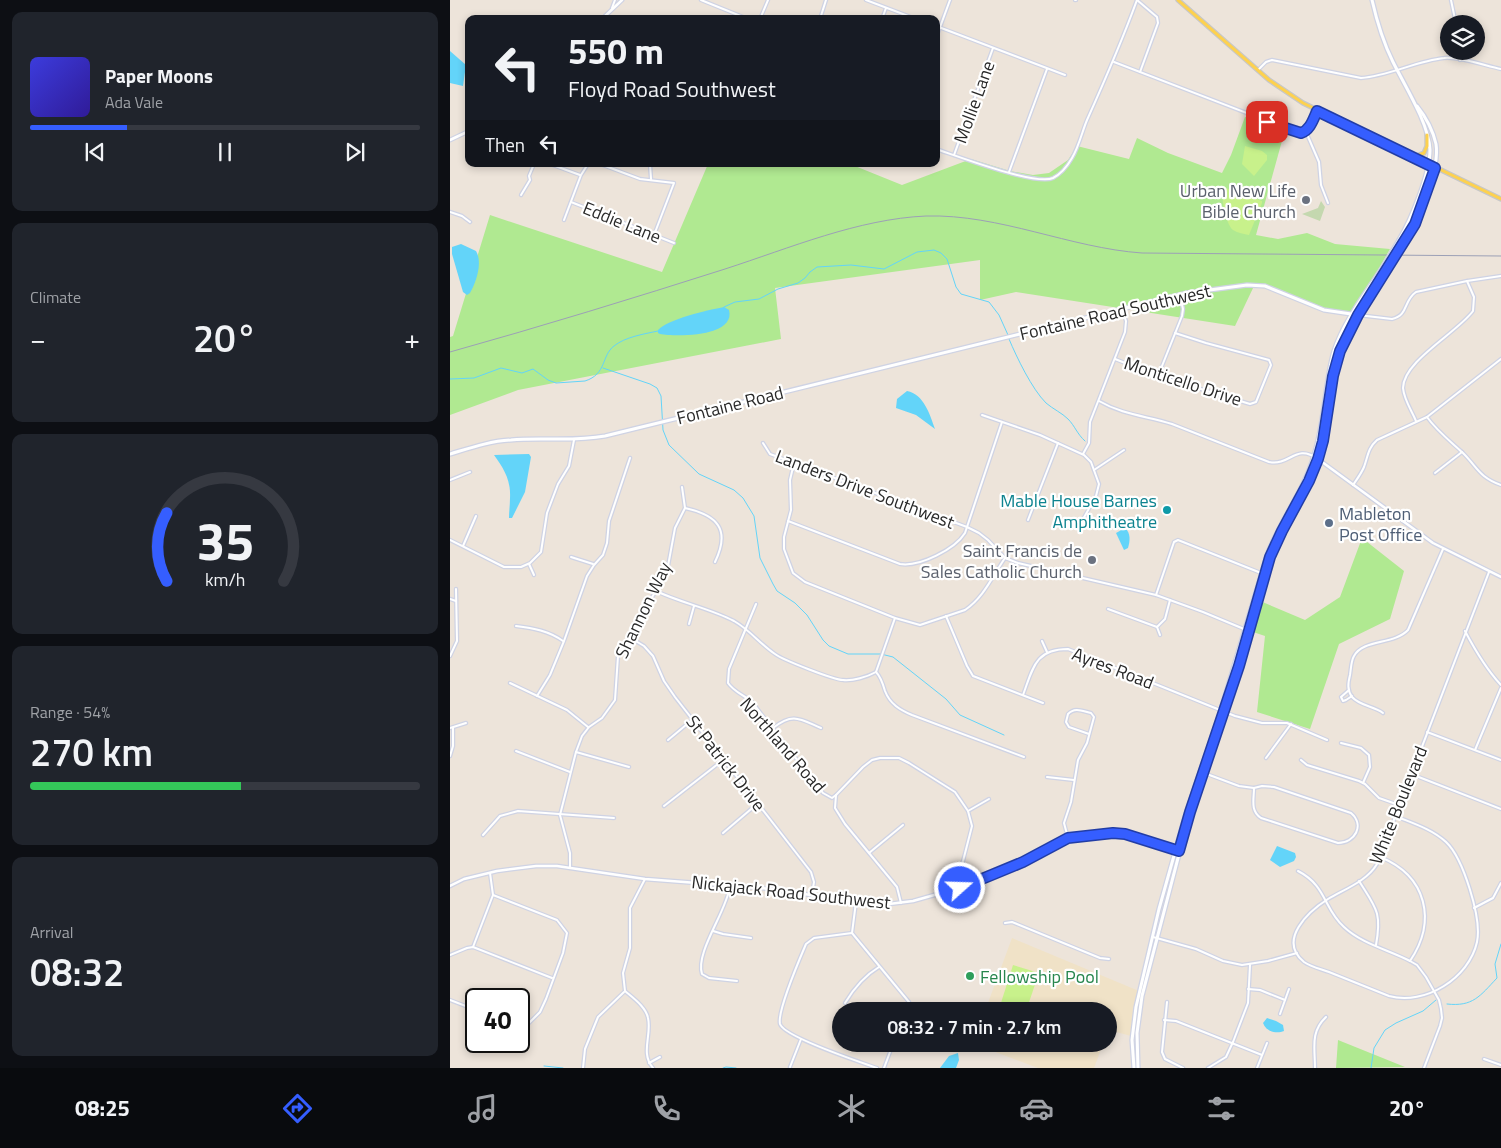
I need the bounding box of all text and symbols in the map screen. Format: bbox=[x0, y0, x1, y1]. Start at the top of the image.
map controls bbox=[1440, 15, 1485, 60]
button: layers bbox=[1440, 15, 1485, 60]
text: 550 m bbox=[568, 24, 664, 78]
icon: left bbox=[485, 35, 550, 100]
street label: Mollie Lane bbox=[947, 57, 1001, 147]
text: Paper Moons bbox=[105, 61, 213, 90]
text: Floyd Road Southwest bbox=[568, 72, 776, 106]
text: Ada Vale bbox=[105, 90, 163, 114]
pin bbox=[1246, 101, 1288, 143]
icon: arrive bbox=[1253, 108, 1281, 136]
text: Then bbox=[485, 130, 525, 159]
icon: left bbox=[535, 130, 563, 158]
icon: previous bbox=[81, 138, 109, 166]
icon: pause bbox=[211, 138, 239, 166]
icon: next bbox=[341, 138, 369, 166]
place label: Urban New Life Bible Church bbox=[1180, 177, 1296, 225]
street label: Eddie Lane bbox=[579, 194, 665, 250]
marker: Urban New Life Bible Church bbox=[1300, 194, 1312, 206]
street label: Fontaine Road Southwest bbox=[1017, 277, 1214, 347]
text: Climate bbox=[30, 285, 81, 309]
text: 20° bbox=[193, 309, 257, 367]
text: − bbox=[30, 317, 46, 360]
text: + bbox=[404, 317, 420, 360]
street label: Monticello Drive bbox=[1121, 349, 1245, 413]
street label: Fontaine Road bbox=[674, 379, 786, 431]
street label: Landers Drive Southwest bbox=[772, 442, 959, 536]
place label: Mable House Barnes Amphitheatre bbox=[1000, 487, 1157, 535]
place label: Mableton Post Office bbox=[1339, 500, 1422, 548]
text: 35 bbox=[196, 501, 254, 580]
marker: Mable House Barnes Amphitheatre bbox=[1161, 504, 1173, 516]
marker: Mableton Post Office bbox=[1323, 517, 1335, 529]
place label: Saint Francis de Sales Catholic Church bbox=[921, 537, 1082, 585]
marker: Saint Francis de Sales Catholic Church bbox=[1086, 554, 1098, 566]
street label: Shannon Way bbox=[608, 557, 678, 663]
text: km/h bbox=[205, 566, 245, 593]
street label: Ayres Road bbox=[1068, 640, 1158, 696]
street label: Northland Road bbox=[734, 691, 832, 799]
text: Range · 54% bbox=[30, 700, 110, 724]
street label: St Patrick Drive bbox=[680, 709, 772, 817]
text: 270 km bbox=[30, 723, 153, 781]
street label: White Boulevard bbox=[1362, 742, 1434, 868]
position arrow bbox=[933, 861, 985, 913]
street label: Nickajack Road Southwest bbox=[690, 868, 893, 916]
text: Arrival bbox=[30, 920, 73, 944]
text: 08:32 bbox=[30, 943, 124, 1001]
place label: Fellowship Pool bbox=[980, 963, 1099, 990]
marker: Fellowship Pool bbox=[964, 970, 976, 982]
speed limit sign: 40 bbox=[465, 988, 530, 1053]
text: 08:32 · 7 min · 2.7 km bbox=[887, 1012, 1062, 1041]
text: 08:25 bbox=[75, 1091, 130, 1125]
icon: directions bbox=[280, 1091, 315, 1126]
icon: music bbox=[465, 1091, 500, 1126]
icon: phone bbox=[649, 1091, 684, 1126]
icon: climate bbox=[834, 1091, 869, 1126]
icon: car bbox=[1019, 1091, 1054, 1126]
icon: filters bbox=[1204, 1091, 1239, 1126]
text: 20° bbox=[1389, 1091, 1426, 1125]

